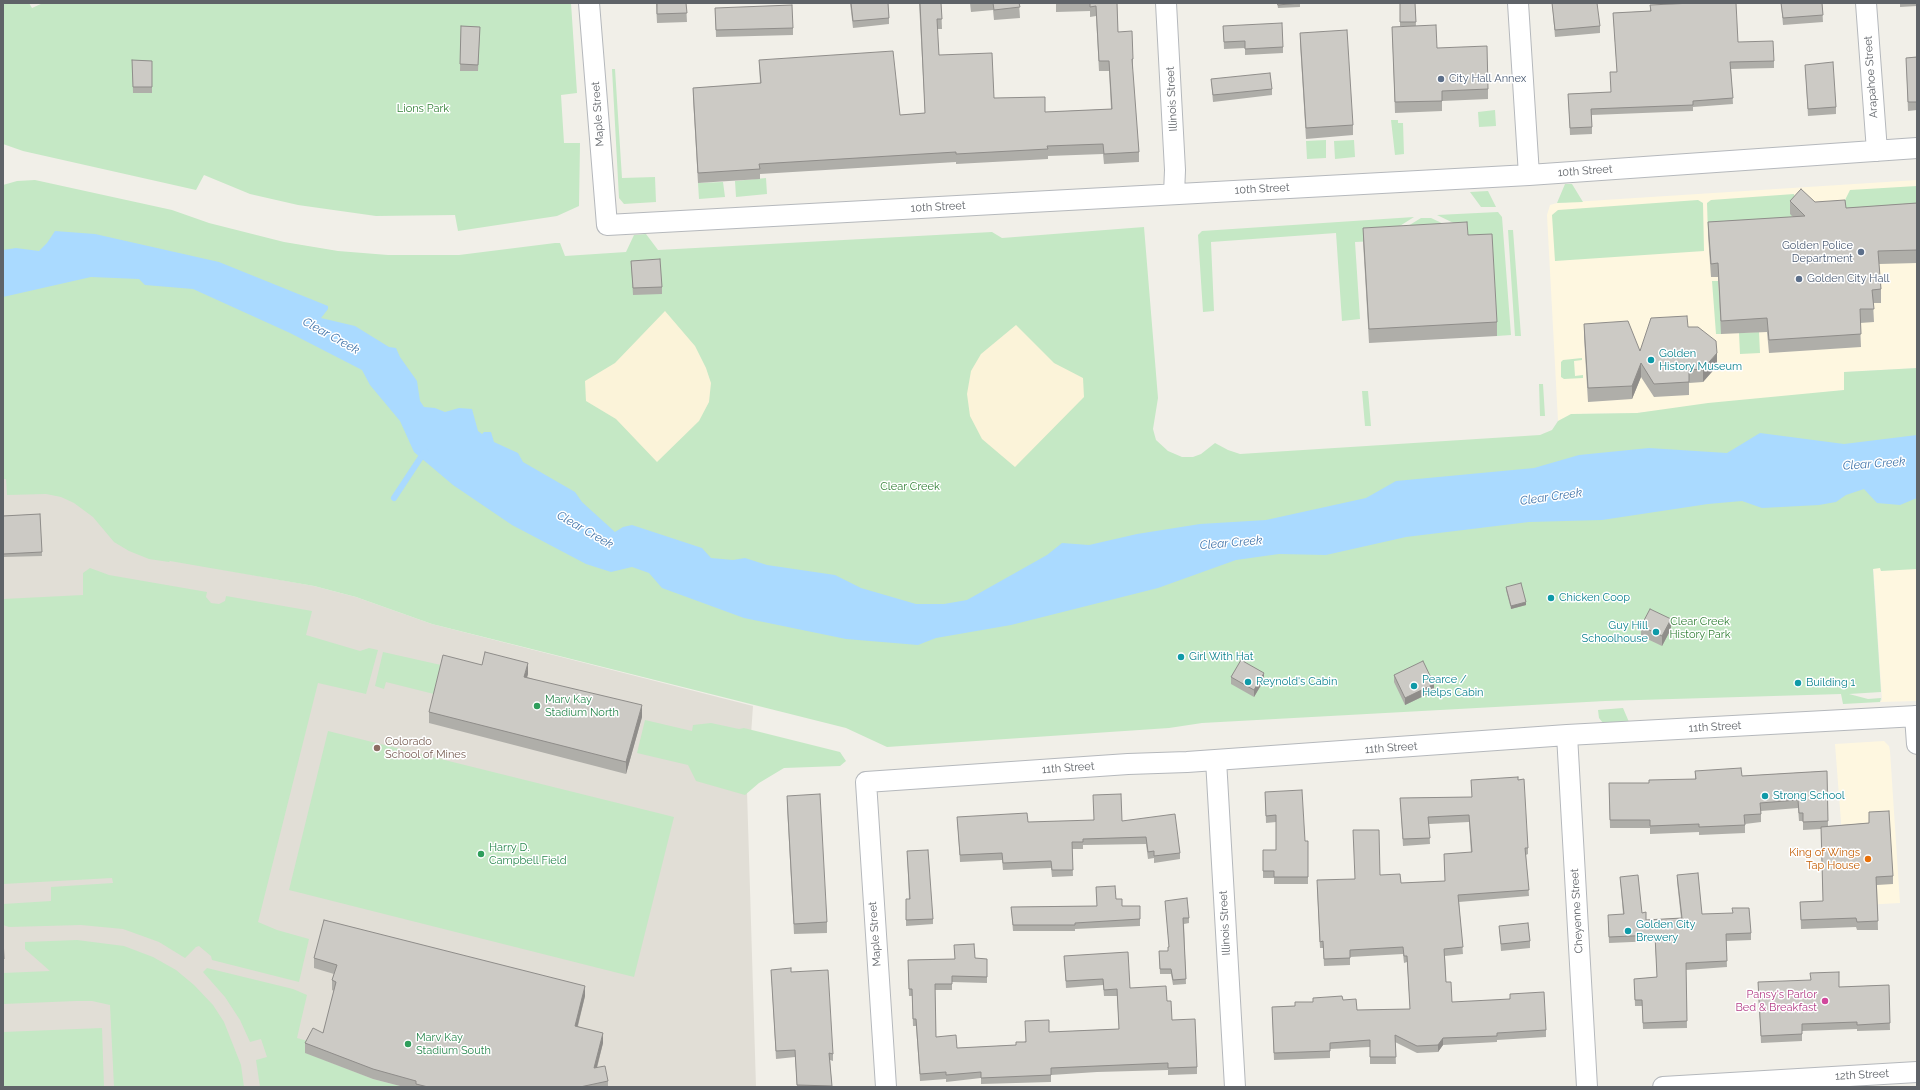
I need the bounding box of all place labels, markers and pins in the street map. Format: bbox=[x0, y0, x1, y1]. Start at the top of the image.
place label: City Hall Annex bbox=[1449, 72, 1526, 86]
marker: City Hall Annex bbox=[1436, 74, 1446, 84]
place label: Golden Police Department bbox=[1782, 239, 1853, 265]
marker: Golden Police Department bbox=[1856, 247, 1866, 257]
place label: Golden City Hall bbox=[1807, 272, 1889, 286]
marker: Golden City Hall bbox=[1794, 274, 1804, 284]
place label: Golden History Museum bbox=[1659, 347, 1742, 373]
marker: Golden History Museum bbox=[1646, 355, 1656, 365]
place label: Chicken Coop bbox=[1559, 591, 1630, 605]
marker: Chicken Coop bbox=[1546, 593, 1556, 603]
place label: Guy Hill Schoolhouse bbox=[1582, 619, 1648, 645]
marker: Guy Hill Schoolhouse bbox=[1651, 627, 1661, 637]
place label: Girl With Hat bbox=[1189, 650, 1253, 664]
marker: Girl With Hat bbox=[1176, 652, 1186, 662]
place label: Pearce / Helps Cabin bbox=[1422, 673, 1484, 699]
place label: Reynold's Cabin bbox=[1256, 675, 1337, 689]
place label: Building 1 bbox=[1806, 676, 1855, 690]
marker: Reynold's Cabin bbox=[1243, 677, 1253, 687]
marker: Building 1 bbox=[1793, 678, 1803, 688]
marker: Pearce / Helps Cabin bbox=[1409, 681, 1419, 691]
place label: Marv Kay Stadium North bbox=[545, 693, 619, 719]
marker: Marv Kay Stadium North bbox=[532, 701, 542, 711]
place label: Colorado School of Mines bbox=[385, 735, 466, 761]
marker: Colorado School of Mines bbox=[372, 743, 382, 753]
place label: Strong School bbox=[1773, 789, 1845, 803]
marker: Strong School bbox=[1760, 791, 1770, 801]
place label: Harry D. Campbell Field bbox=[489, 841, 567, 867]
place label: King of Wings Tap House bbox=[1789, 846, 1860, 872]
marker: Harry D. Campbell Field bbox=[476, 849, 486, 859]
marker: King of Wings Tap House bbox=[1863, 854, 1873, 864]
place label: Golden City Brewery bbox=[1636, 918, 1696, 944]
marker: Golden City Brewery bbox=[1623, 926, 1633, 936]
place label: Pansy's Parlor Bed & Breakfast bbox=[1736, 988, 1817, 1014]
marker: Pansy's Parlor Bed & Breakfast bbox=[1820, 996, 1830, 1006]
place label: Marv Kay Stadium South bbox=[416, 1031, 491, 1057]
marker: Marv Kay Stadium South bbox=[403, 1039, 413, 1049]

